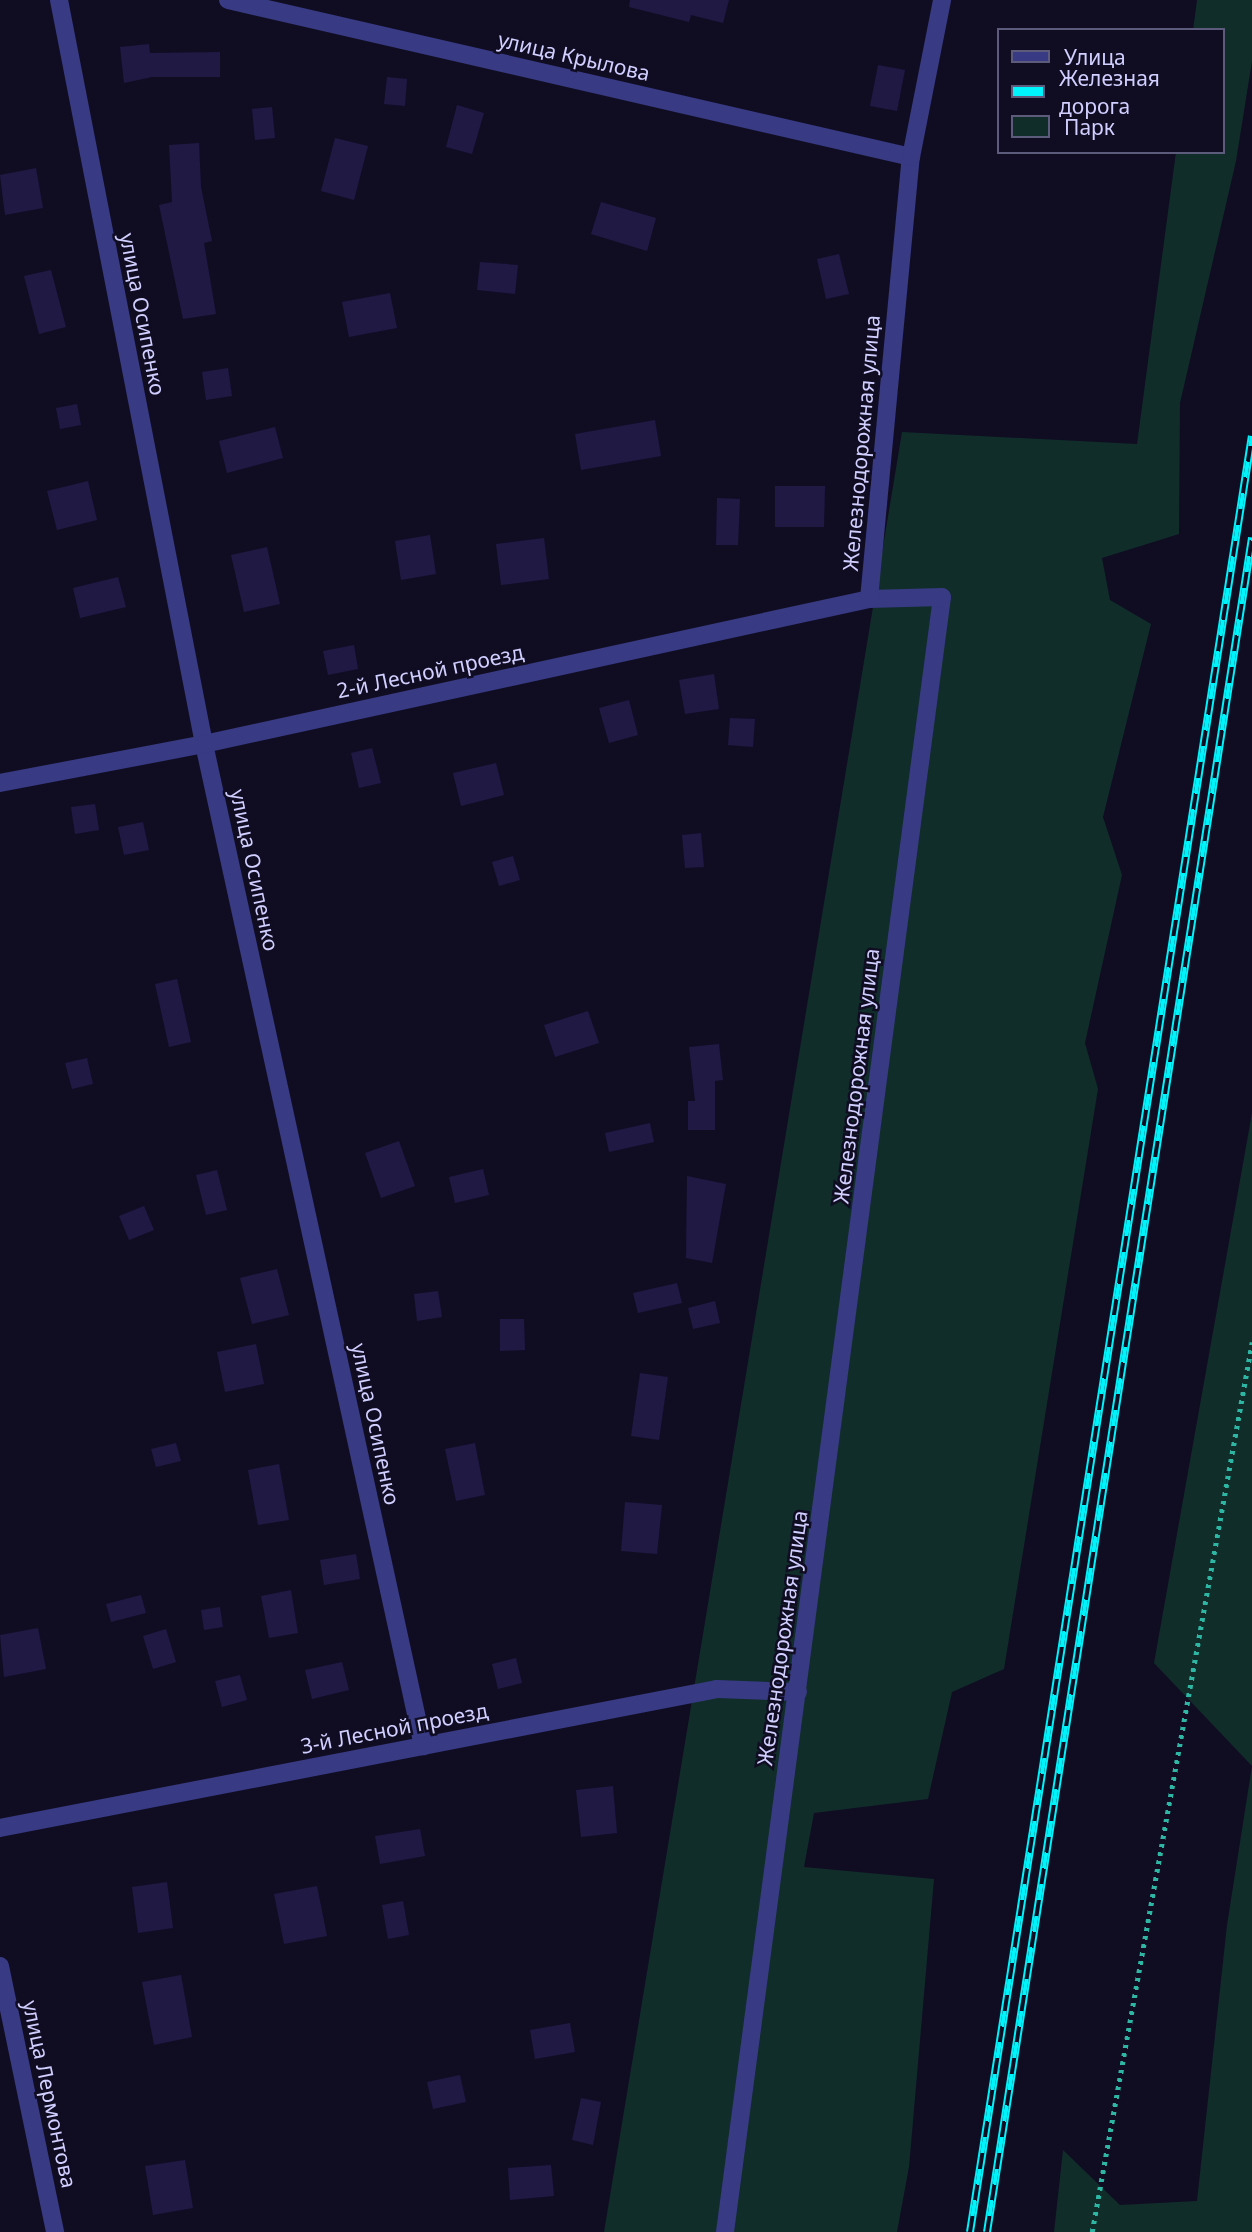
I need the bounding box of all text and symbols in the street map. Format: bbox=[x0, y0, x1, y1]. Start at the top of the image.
street label: улица Крылова bbox=[496, 26, 652, 86]
legend bbox=[996, 28, 1224, 154]
text: Улица bbox=[1064, 43, 1126, 71]
text: Железная дорога bbox=[1059, 64, 1160, 120]
text: Парк bbox=[1064, 113, 1115, 141]
street label: улица Осипенко bbox=[115, 231, 171, 397]
street label: Железнодорожная улица bbox=[837, 314, 885, 572]
street label: 2-й Лесной проезд bbox=[334, 639, 526, 703]
street label: улица Осипенко bbox=[226, 787, 284, 953]
street label: Железнодорожная улица bbox=[828, 947, 884, 1205]
street label: улица Осипенко bbox=[347, 1341, 405, 1507]
street label: Железнодорожная улица bbox=[752, 1509, 812, 1767]
street label: 3-й Лесной проезд bbox=[298, 1697, 490, 1759]
street label: улица Лермонтова bbox=[18, 1998, 82, 2190]

